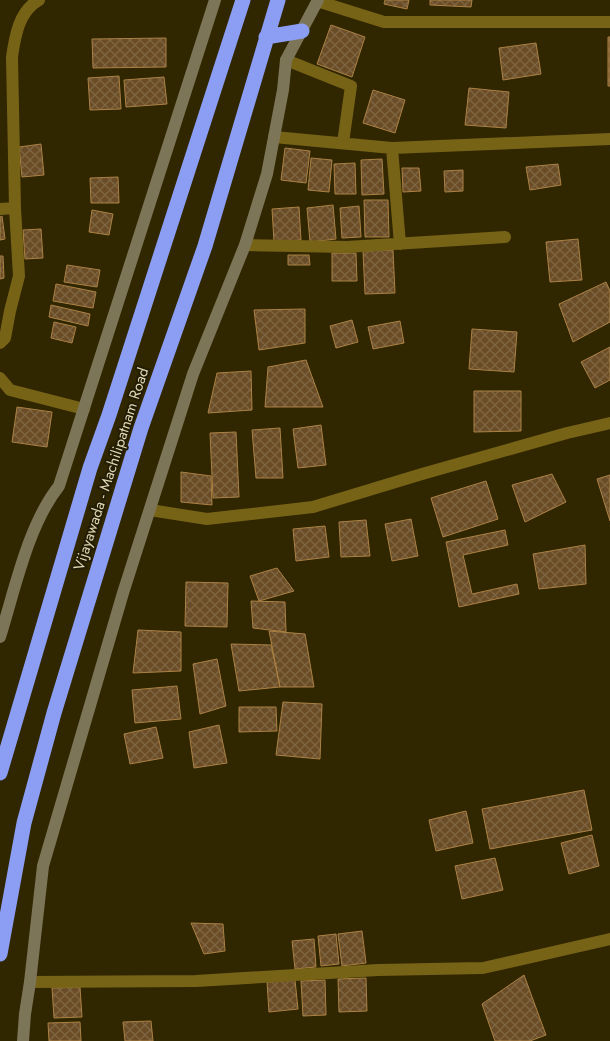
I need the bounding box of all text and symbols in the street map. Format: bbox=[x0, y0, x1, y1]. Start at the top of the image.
street label: Vijayawada - Machilipatnam Road bbox=[68, 365, 154, 573]

